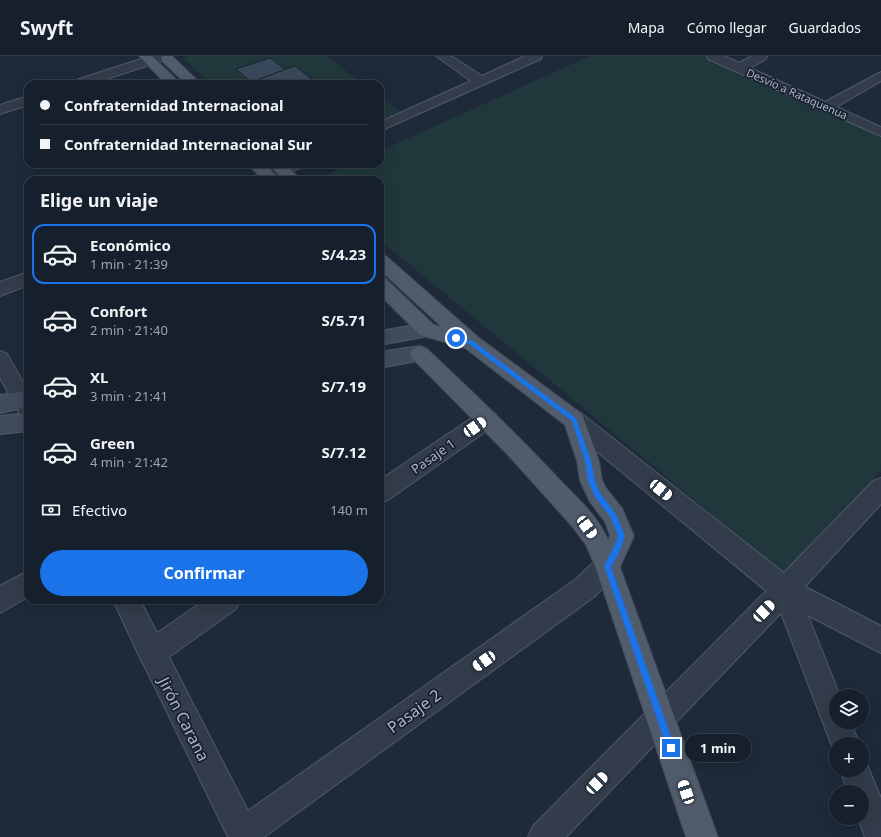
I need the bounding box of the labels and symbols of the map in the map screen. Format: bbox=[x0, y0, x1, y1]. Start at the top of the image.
street label: Desvío a Rataquenua bbox=[744, 64, 850, 123]
route start bbox=[447, 329, 465, 347]
car bbox=[462, 415, 488, 439]
street label: Pasaje 1 bbox=[407, 434, 459, 478]
car bbox=[648, 478, 674, 502]
car bbox=[575, 514, 599, 540]
car bbox=[751, 598, 777, 624]
car bbox=[471, 649, 497, 673]
street label: Jirón Carana bbox=[152, 671, 215, 765]
street label: Pasaje 2 bbox=[383, 684, 445, 738]
callout: 1 min bbox=[685, 734, 751, 762]
route end bbox=[662, 739, 680, 757]
car bbox=[584, 770, 610, 796]
car bbox=[676, 779, 696, 805]

